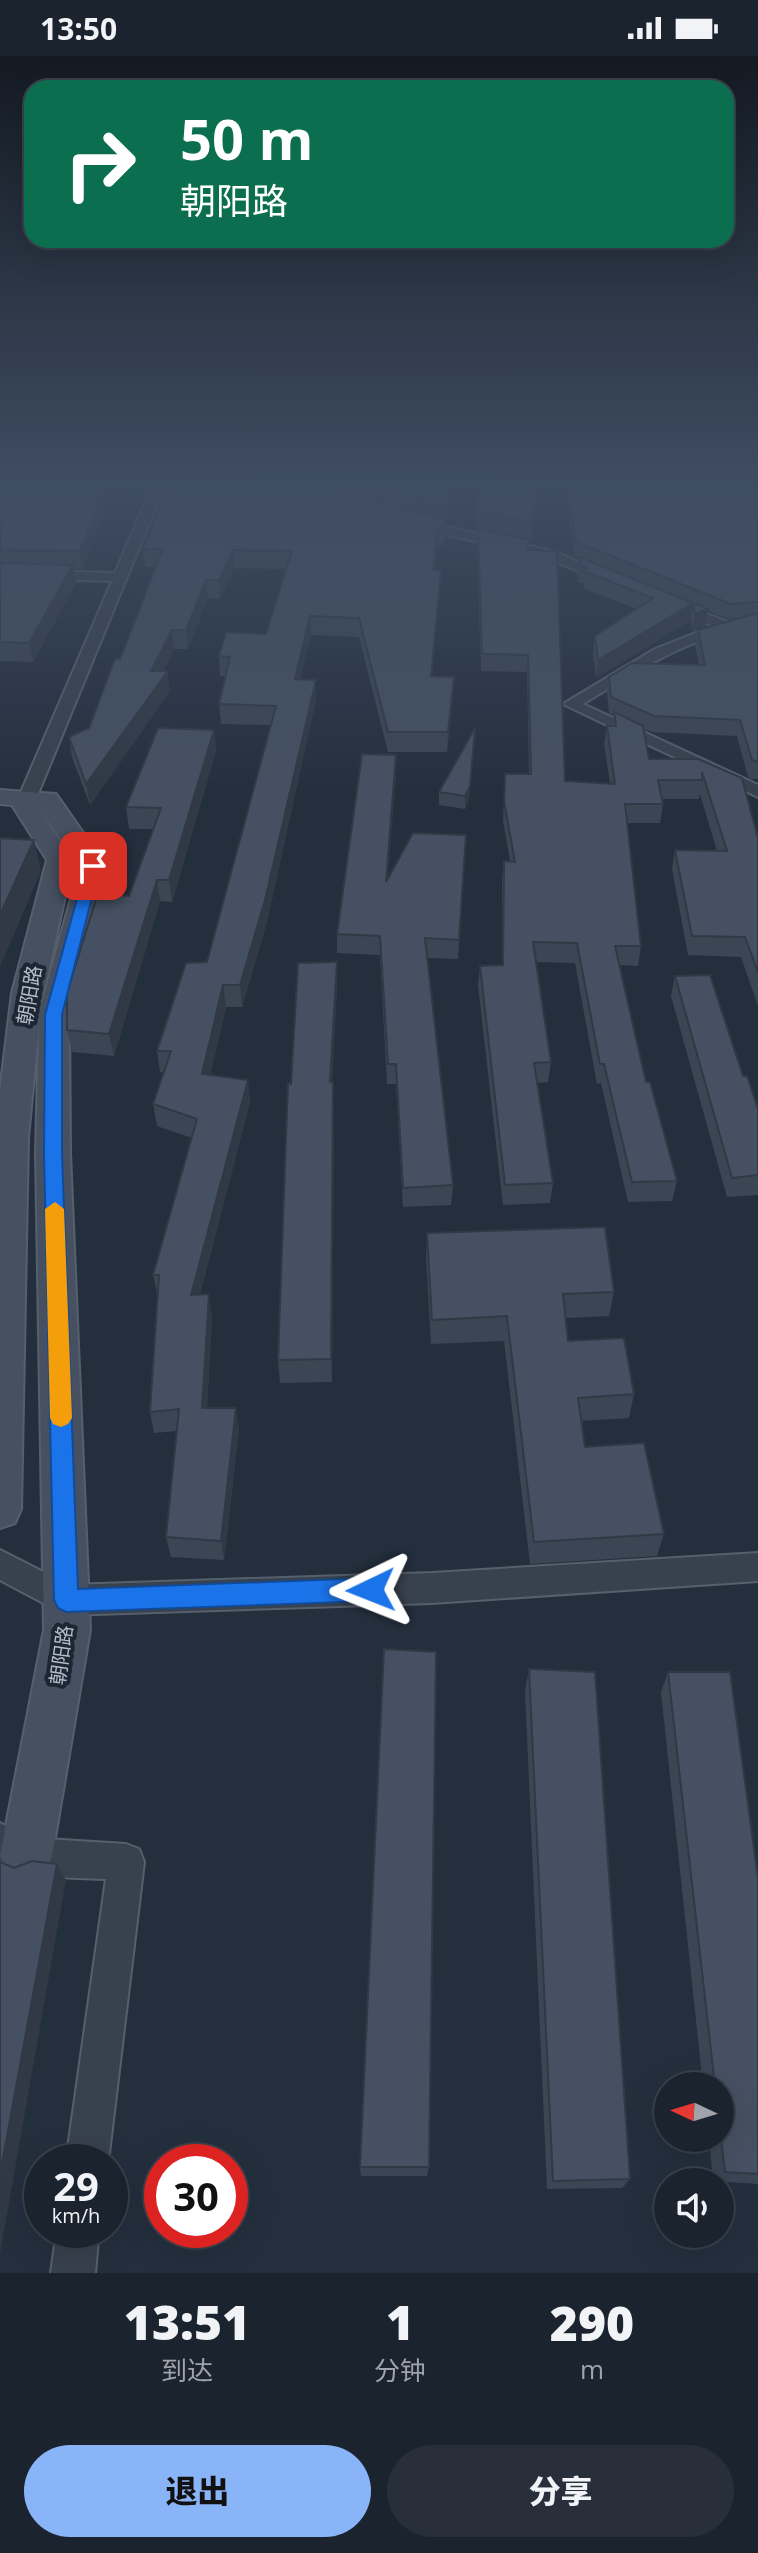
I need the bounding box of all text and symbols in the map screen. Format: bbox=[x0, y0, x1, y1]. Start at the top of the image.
text: 13:50 bbox=[40, 8, 117, 49]
text: 50 m bbox=[180, 100, 314, 176]
icon: right bbox=[48, 112, 152, 216]
text: 朝阳路 bbox=[180, 176, 288, 225]
pin bbox=[59, 832, 127, 900]
icon: arrive bbox=[71, 844, 115, 888]
street label: 朝阳路 bbox=[10, 963, 48, 1027]
position arrow bbox=[329, 1548, 413, 1632]
street label: 朝阳路 bbox=[43, 1623, 79, 1687]
north arrow bbox=[654, 2072, 734, 2152]
map controls bbox=[654, 2072, 734, 2248]
speed limit sign: 30 bbox=[144, 2144, 248, 2248]
text: 29 bbox=[53, 2158, 99, 2213]
button: sound bbox=[654, 2168, 734, 2248]
text: km/h bbox=[52, 2202, 100, 2229]
text: 13:51 bbox=[124, 2289, 250, 2354]
text: 1 bbox=[386, 2289, 414, 2354]
text: 290 bbox=[550, 2290, 634, 2355]
text: m bbox=[580, 2351, 604, 2387]
text: 到达 bbox=[161, 2352, 213, 2388]
text: 分钟 bbox=[374, 2352, 426, 2388]
button: 退出 bbox=[24, 2445, 371, 2537]
button: 分享 bbox=[387, 2445, 734, 2537]

